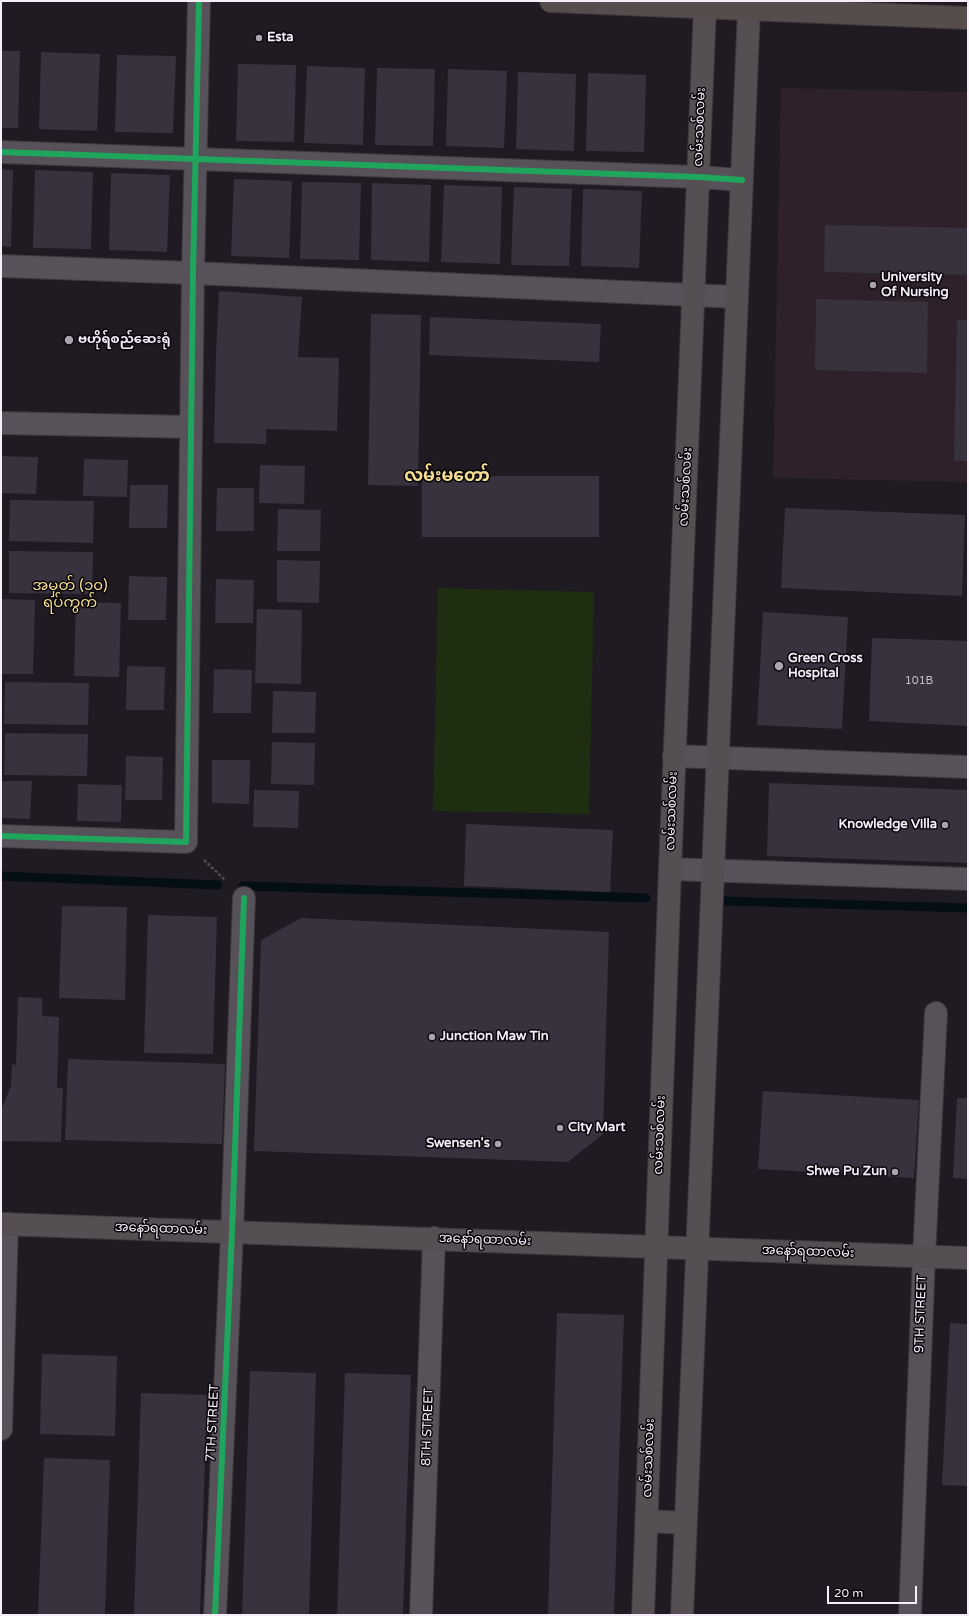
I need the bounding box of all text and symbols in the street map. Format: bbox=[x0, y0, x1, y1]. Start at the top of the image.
place label: Esta bbox=[267, 30, 294, 46]
marker: Esta bbox=[254, 33, 264, 43]
street label: လမ်းသစ်လမ်း bbox=[691, 87, 709, 167]
place label: University Of Nursing bbox=[881, 270, 949, 301]
marker: University Of Nursing bbox=[868, 280, 878, 290]
place label: ဗဟိုရ်စည်ဆေးရုံ bbox=[78, 332, 171, 348]
marker: ဗဟိုရ်စည်ဆေးရုံ bbox=[63, 334, 75, 346]
street label: လမ်းသစ်လမ်း bbox=[676, 447, 696, 527]
district label: လမ်းမတော် bbox=[404, 467, 490, 487]
district label: အမှတ် (၁၀) ရပ်ကွက် bbox=[32, 577, 108, 612]
place label: Green Cross Hospital bbox=[788, 651, 863, 682]
marker: Green Cross Hospital bbox=[773, 660, 785, 672]
house number: 101B bbox=[905, 674, 933, 688]
street label: လမ်းသစ်လမ်း bbox=[663, 771, 681, 851]
place label: Knowledge Villa bbox=[839, 817, 937, 833]
marker: Knowledge Villa bbox=[940, 820, 950, 830]
place label: Junction Maw Tin bbox=[440, 1029, 549, 1045]
marker: Junction Maw Tin bbox=[427, 1032, 437, 1042]
street label: လမ်းသစ်လမ်း bbox=[651, 1095, 669, 1175]
place label: City Mart bbox=[568, 1120, 625, 1136]
marker: City Mart bbox=[555, 1123, 565, 1133]
place label: Swensen's bbox=[426, 1136, 490, 1152]
marker: Swensen's bbox=[493, 1139, 503, 1149]
place label: Shwe Pu Zun bbox=[806, 1164, 887, 1180]
marker: Shwe Pu Zun bbox=[890, 1167, 900, 1177]
street label: အနော်ရထာလမ်း bbox=[114, 1220, 208, 1238]
street label: အနော်ရထာလမ်း bbox=[438, 1231, 532, 1249]
street label: အနော်ရထာလမ်း bbox=[761, 1243, 855, 1261]
street label: 9TH STREET bbox=[912, 1275, 930, 1353]
street label: 7TH STREET bbox=[203, 1383, 223, 1463]
street label: 8TH STREET bbox=[419, 1388, 437, 1466]
street label: လမ်းသစ်လမ်း bbox=[640, 1418, 658, 1498]
scale bar bbox=[829, 1578, 919, 1604]
text: 20 m bbox=[834, 1586, 863, 1600]

